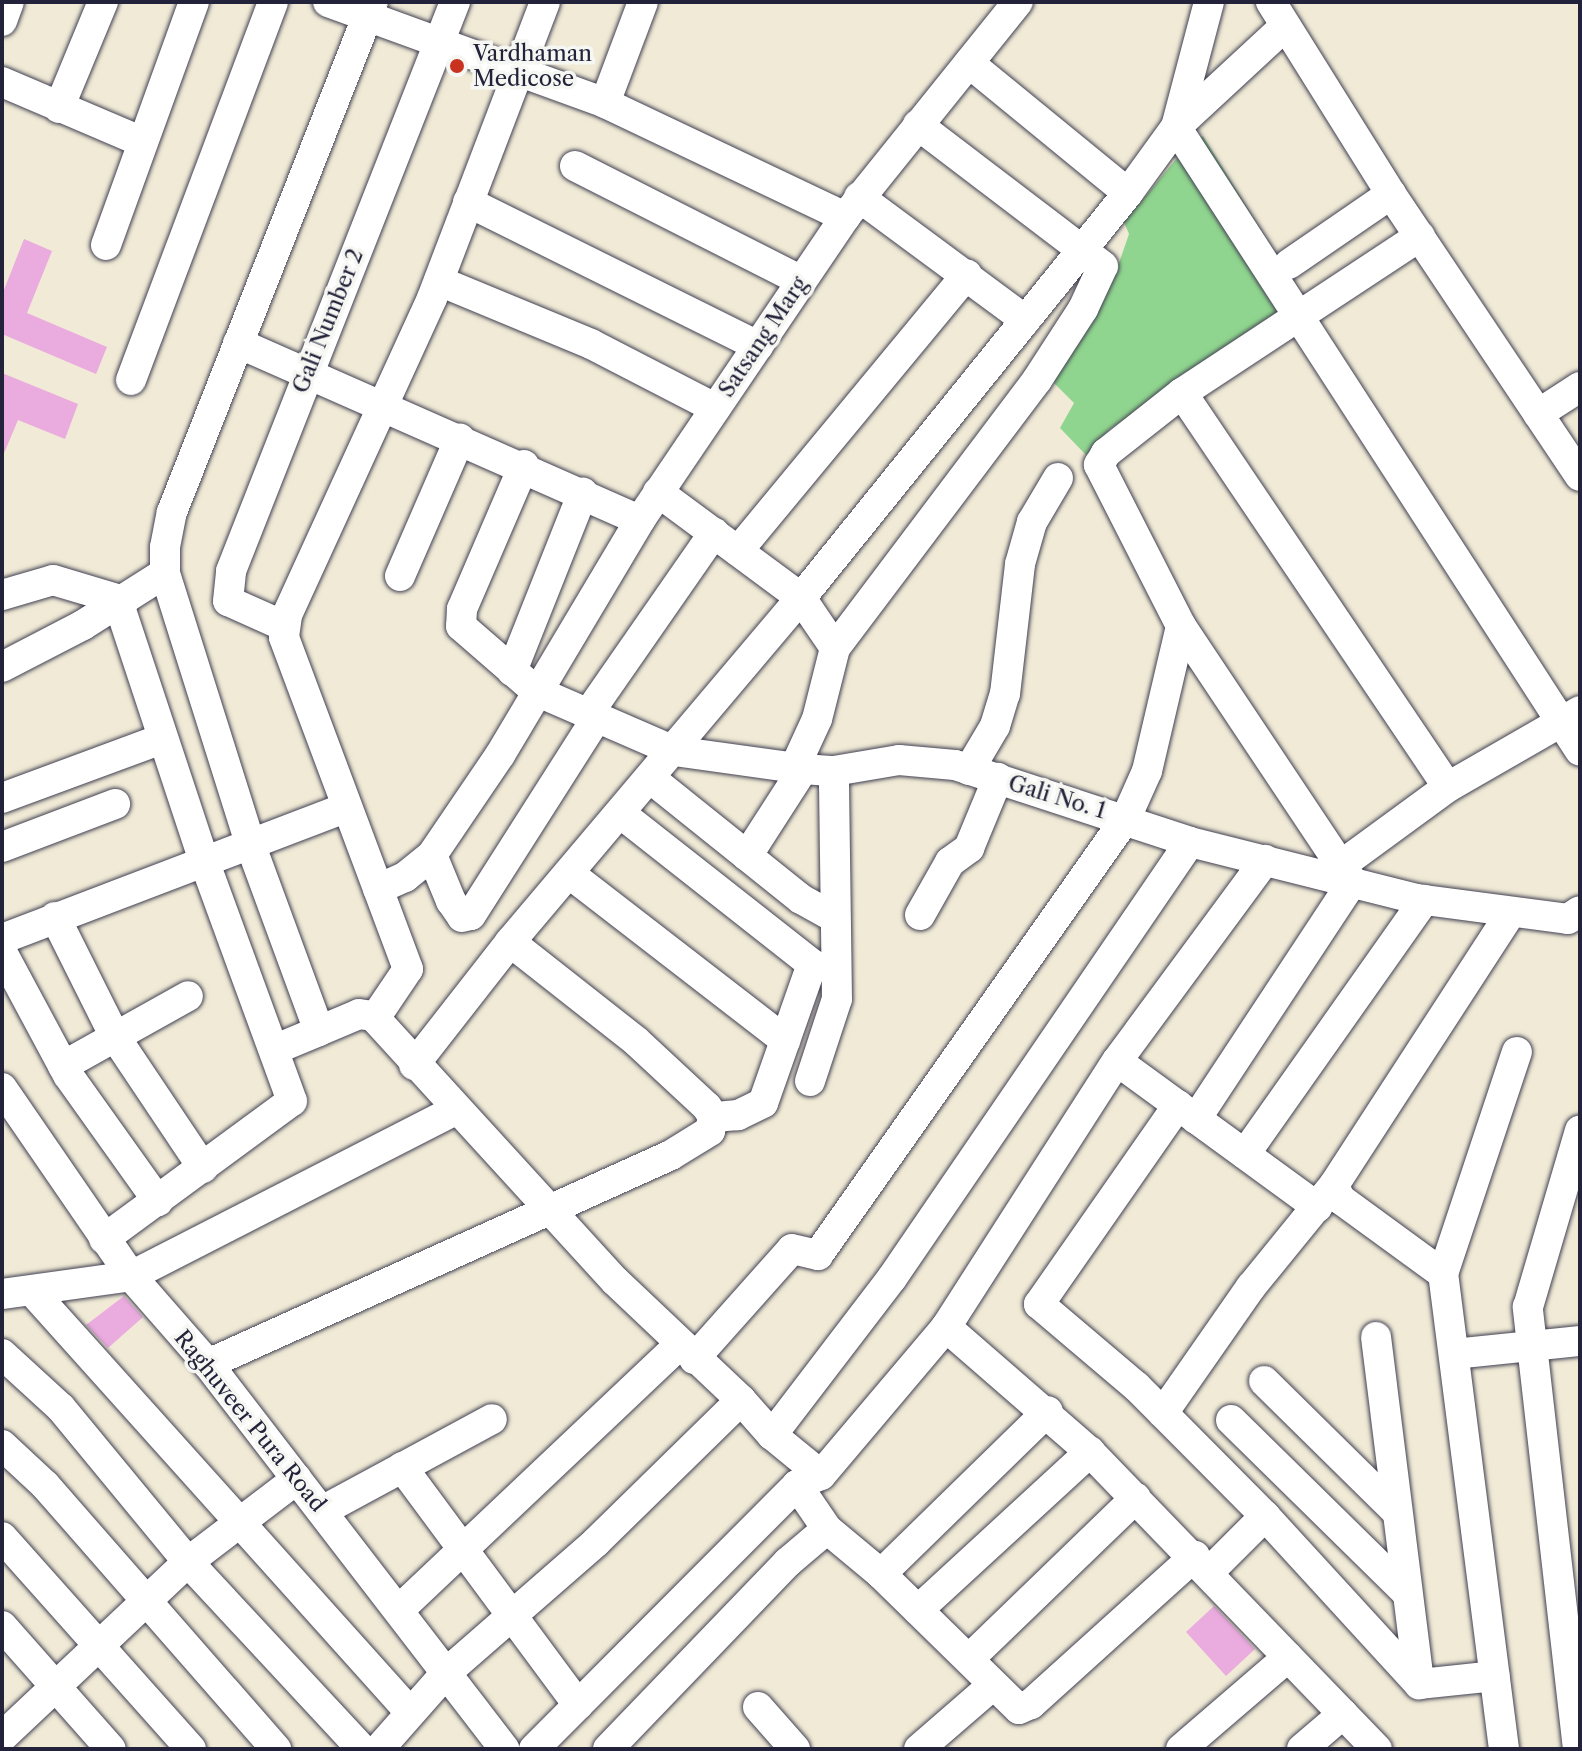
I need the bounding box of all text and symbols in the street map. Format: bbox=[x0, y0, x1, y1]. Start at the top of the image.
place label: Vardhaman Medicose bbox=[473, 40, 592, 92]
marker: Vardhaman Medicose bbox=[448, 57, 466, 75]
street label: Gali Number 2 bbox=[287, 245, 369, 397]
street label: Satsang Marg bbox=[713, 272, 813, 402]
street label: Gali No. 1 bbox=[1005, 770, 1109, 824]
street label: Raghuveer Pura Road bbox=[168, 1325, 332, 1517]

